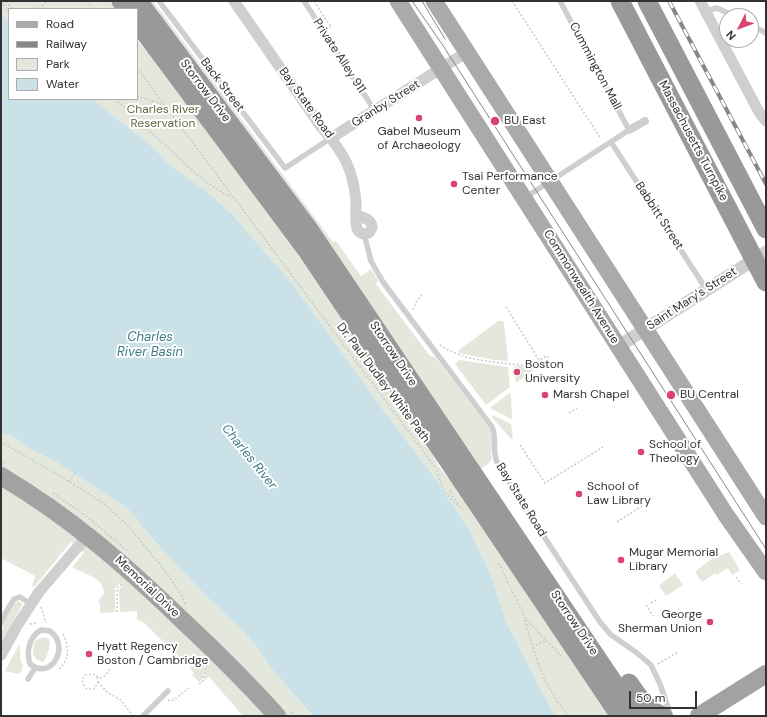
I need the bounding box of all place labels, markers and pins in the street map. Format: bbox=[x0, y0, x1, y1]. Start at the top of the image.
marker: Gabel Museum of Archaeology bbox=[414, 113, 424, 123]
place label: BU East bbox=[504, 114, 546, 128]
marker: BU East bbox=[489, 115, 501, 127]
place label: Gabel Museum of Archaeology bbox=[377, 125, 461, 153]
place label: Tsai Performance Center bbox=[462, 170, 558, 198]
marker: Tsai Performance Center bbox=[449, 179, 459, 189]
place label: Boston University bbox=[525, 358, 580, 386]
marker: Boston University bbox=[512, 367, 522, 377]
place label: Marsh Chapel bbox=[553, 388, 629, 402]
place label: BU Central bbox=[680, 388, 739, 402]
marker: BU Central bbox=[665, 389, 677, 401]
marker: Marsh Chapel bbox=[540, 390, 550, 400]
place label: School of Theology bbox=[649, 438, 701, 466]
marker: School of Theology bbox=[636, 447, 646, 457]
place label: School of Law Library bbox=[587, 480, 651, 508]
marker: School of Law Library bbox=[574, 489, 584, 499]
place label: Mugar Memorial Library bbox=[629, 546, 718, 574]
marker: Mugar Memorial Library bbox=[616, 555, 626, 565]
place label: George Sherman Union bbox=[618, 608, 702, 636]
marker: George Sherman Union bbox=[705, 617, 715, 627]
place label: Hyatt Regency Boston / Cambridge bbox=[97, 640, 208, 668]
marker: Hyatt Regency Boston / Cambridge bbox=[84, 649, 94, 659]

